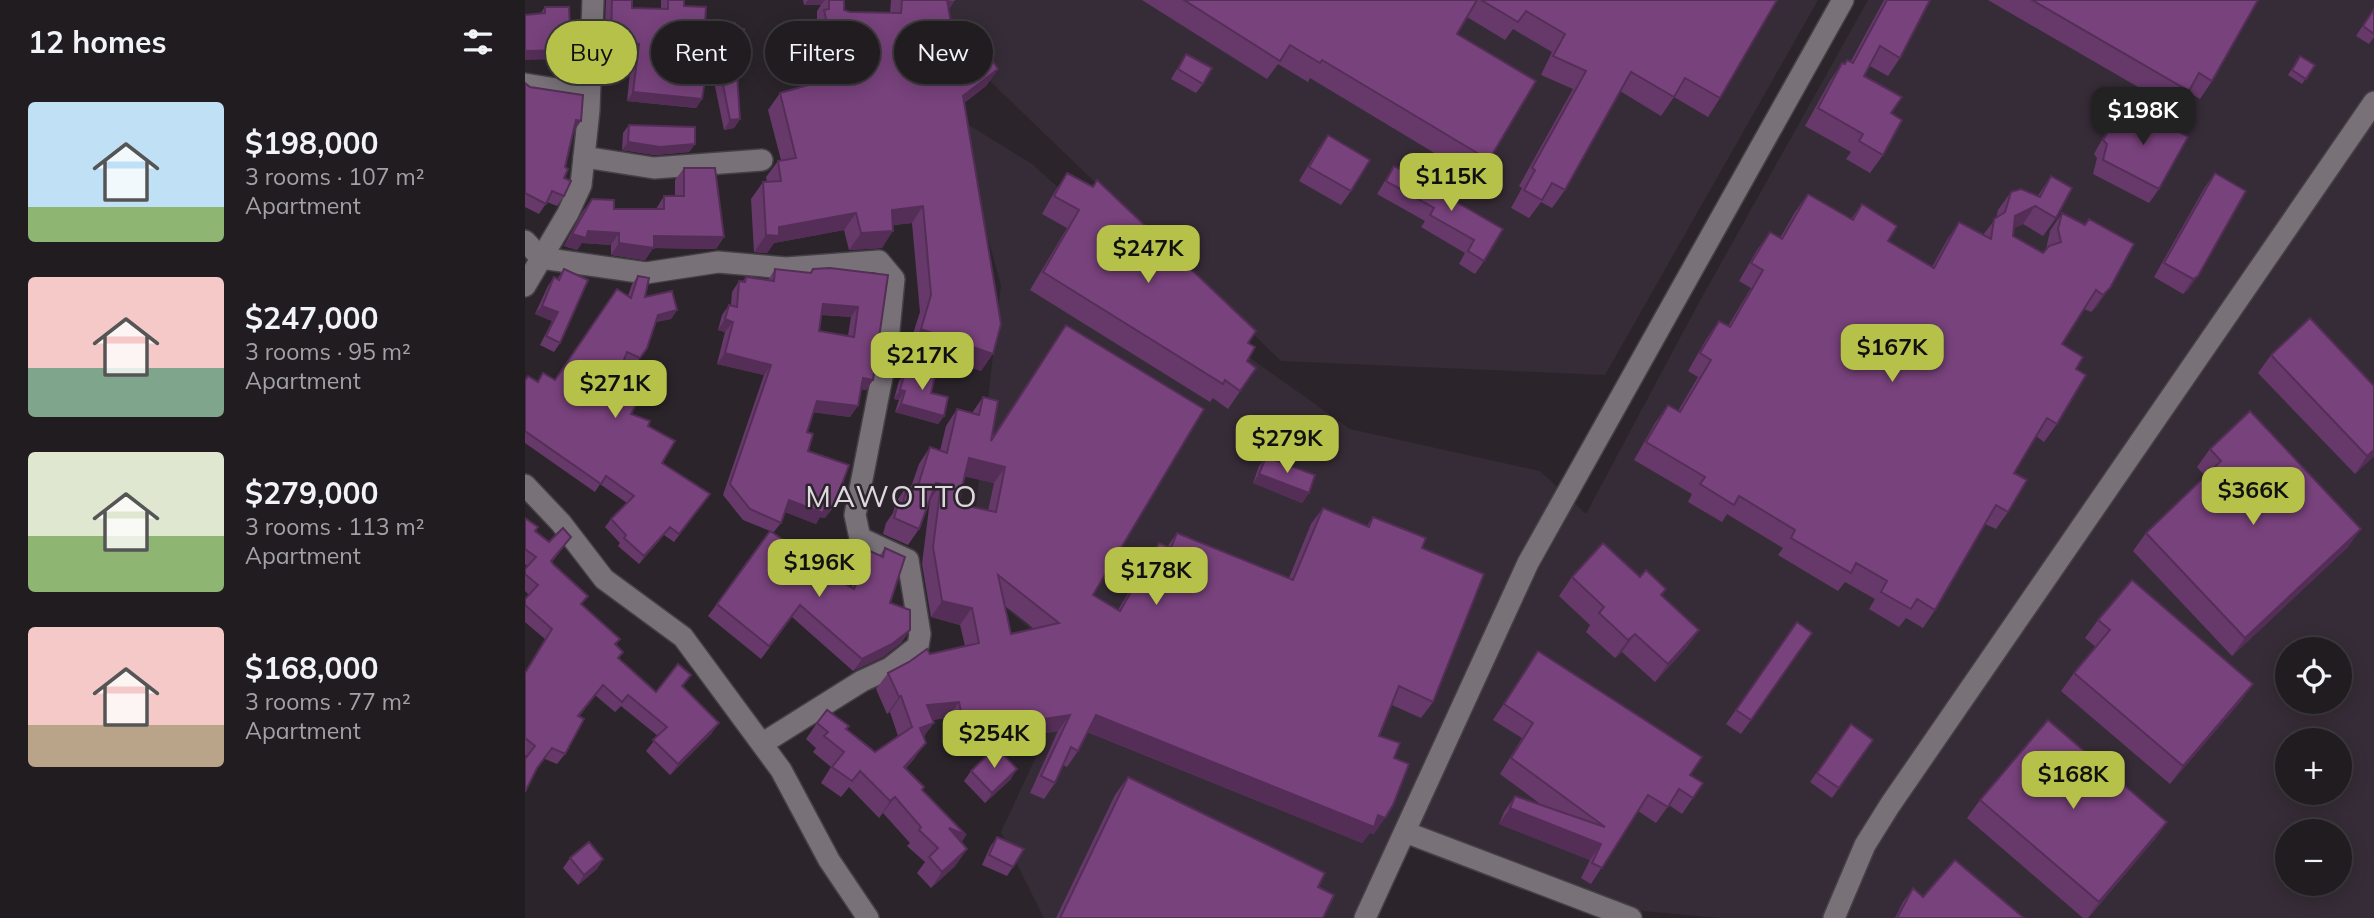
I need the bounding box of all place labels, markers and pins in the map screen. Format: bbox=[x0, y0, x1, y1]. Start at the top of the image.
pin: $198K bbox=[2094, 88, 2192, 147]
pin: $115K bbox=[1402, 154, 1500, 213]
pin: $247K bbox=[1099, 226, 1197, 285]
pin: $167K bbox=[1843, 324, 1941, 384]
pin: $217K bbox=[873, 332, 971, 392]
pin: $271K bbox=[566, 360, 664, 420]
pin: $279K bbox=[1238, 416, 1336, 475]
pin: $366K bbox=[2204, 468, 2302, 527]
pin: $196K bbox=[770, 540, 868, 599]
pin: $178K bbox=[1107, 548, 1205, 607]
pin: $254K bbox=[945, 710, 1043, 770]
pin: $168K bbox=[2024, 752, 2122, 811]

